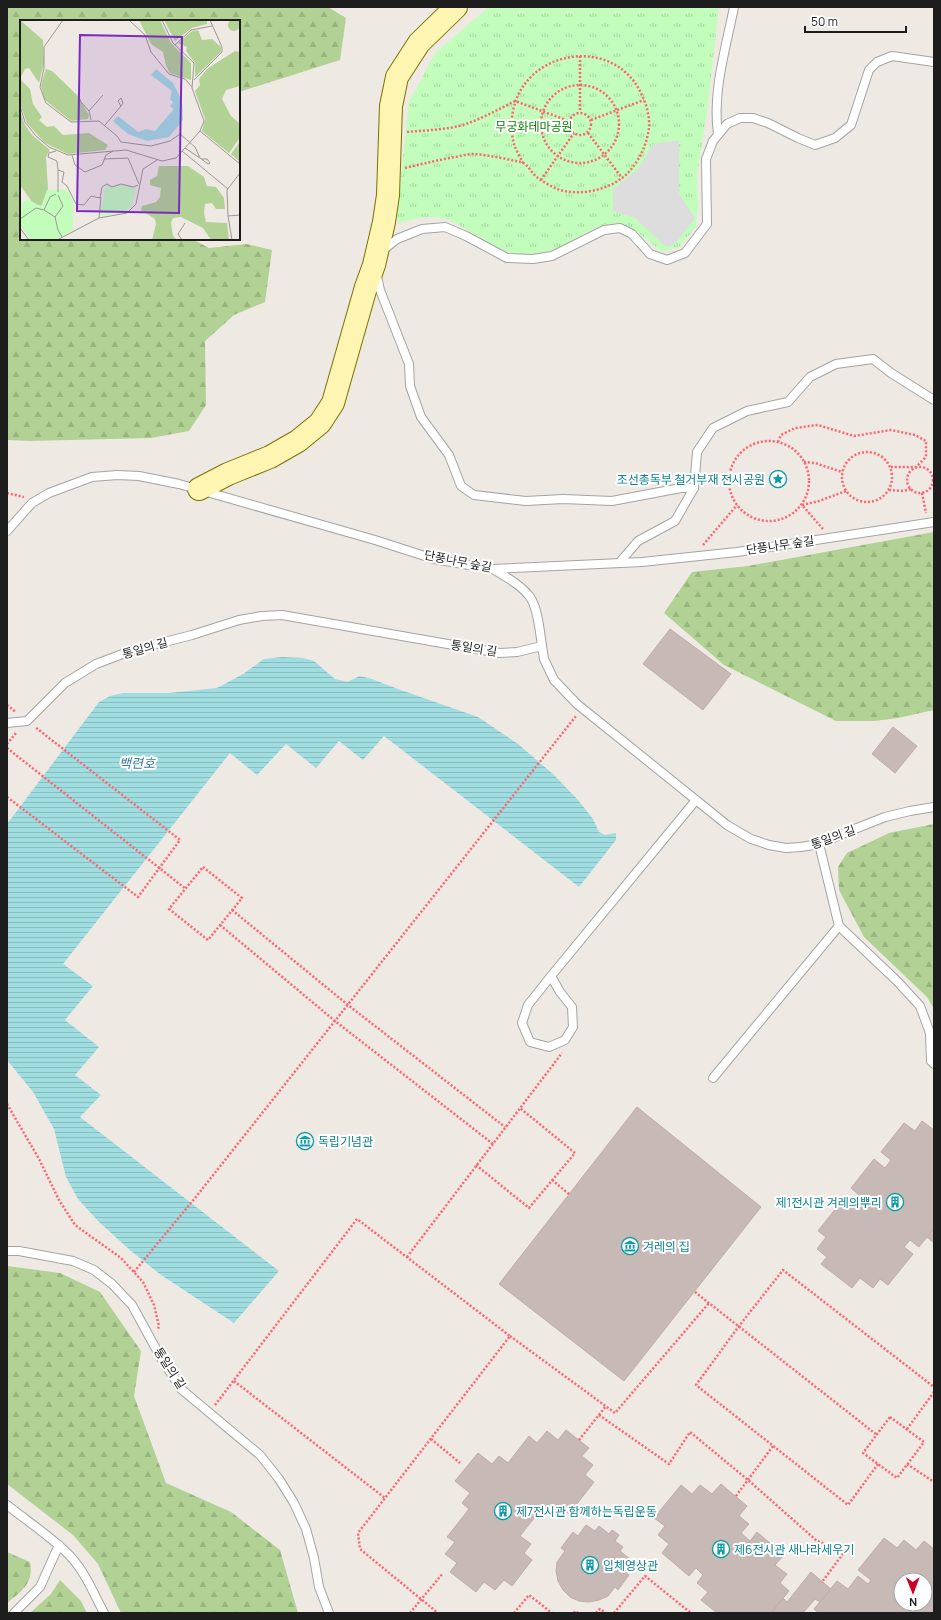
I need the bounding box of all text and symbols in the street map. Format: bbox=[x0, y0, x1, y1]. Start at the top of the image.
scale bar bbox=[805, 8, 906, 34]
text: 50 m bbox=[811, 13, 838, 30]
inset map bbox=[20, 20, 240, 240]
park label: 무궁화테마공원 bbox=[495, 118, 573, 135]
place icon: 조선총독부 철거부재 전시공원 bbox=[768, 469, 788, 489]
place label: 조선총독부 철거부재 전시공원 bbox=[617, 471, 765, 488]
street label: 단풍나무 숲길 bbox=[745, 532, 815, 558]
street label: 단풍나무 숲길 bbox=[423, 546, 493, 576]
street label: 통일의 길 bbox=[120, 633, 170, 663]
street label: 통일의 길 bbox=[450, 636, 498, 660]
water label: 백련호 bbox=[119, 754, 156, 772]
street label: 통일의 길 bbox=[808, 821, 858, 853]
museum icon: 독립기념관 bbox=[295, 1131, 315, 1151]
place label: 독립기념관 bbox=[318, 1133, 373, 1150]
building icon: 제1전시관 겨레의뿌리 bbox=[885, 1192, 905, 1212]
place label: 제1전시관 겨레의뿌리 bbox=[776, 1194, 882, 1211]
museum icon: 겨레의 집 bbox=[620, 1236, 640, 1256]
place label: 겨레의 집 bbox=[643, 1238, 690, 1255]
street label: 통일의 길 bbox=[150, 1344, 190, 1392]
building icon: 제7전시관 함께하는독립운동 bbox=[493, 1501, 513, 1521]
place label: 제7전시관 함께하는독립운동 bbox=[516, 1503, 657, 1520]
building icon: 제6전시관 새나라세우기 bbox=[711, 1539, 731, 1559]
place label: 제6전시관 새나라세우기 bbox=[734, 1541, 854, 1558]
building icon: 입체영상관 bbox=[580, 1555, 600, 1575]
place label: 입체영상관 bbox=[603, 1557, 658, 1574]
north arrow bbox=[893, 1572, 933, 1612]
text: N bbox=[909, 1595, 917, 1610]

